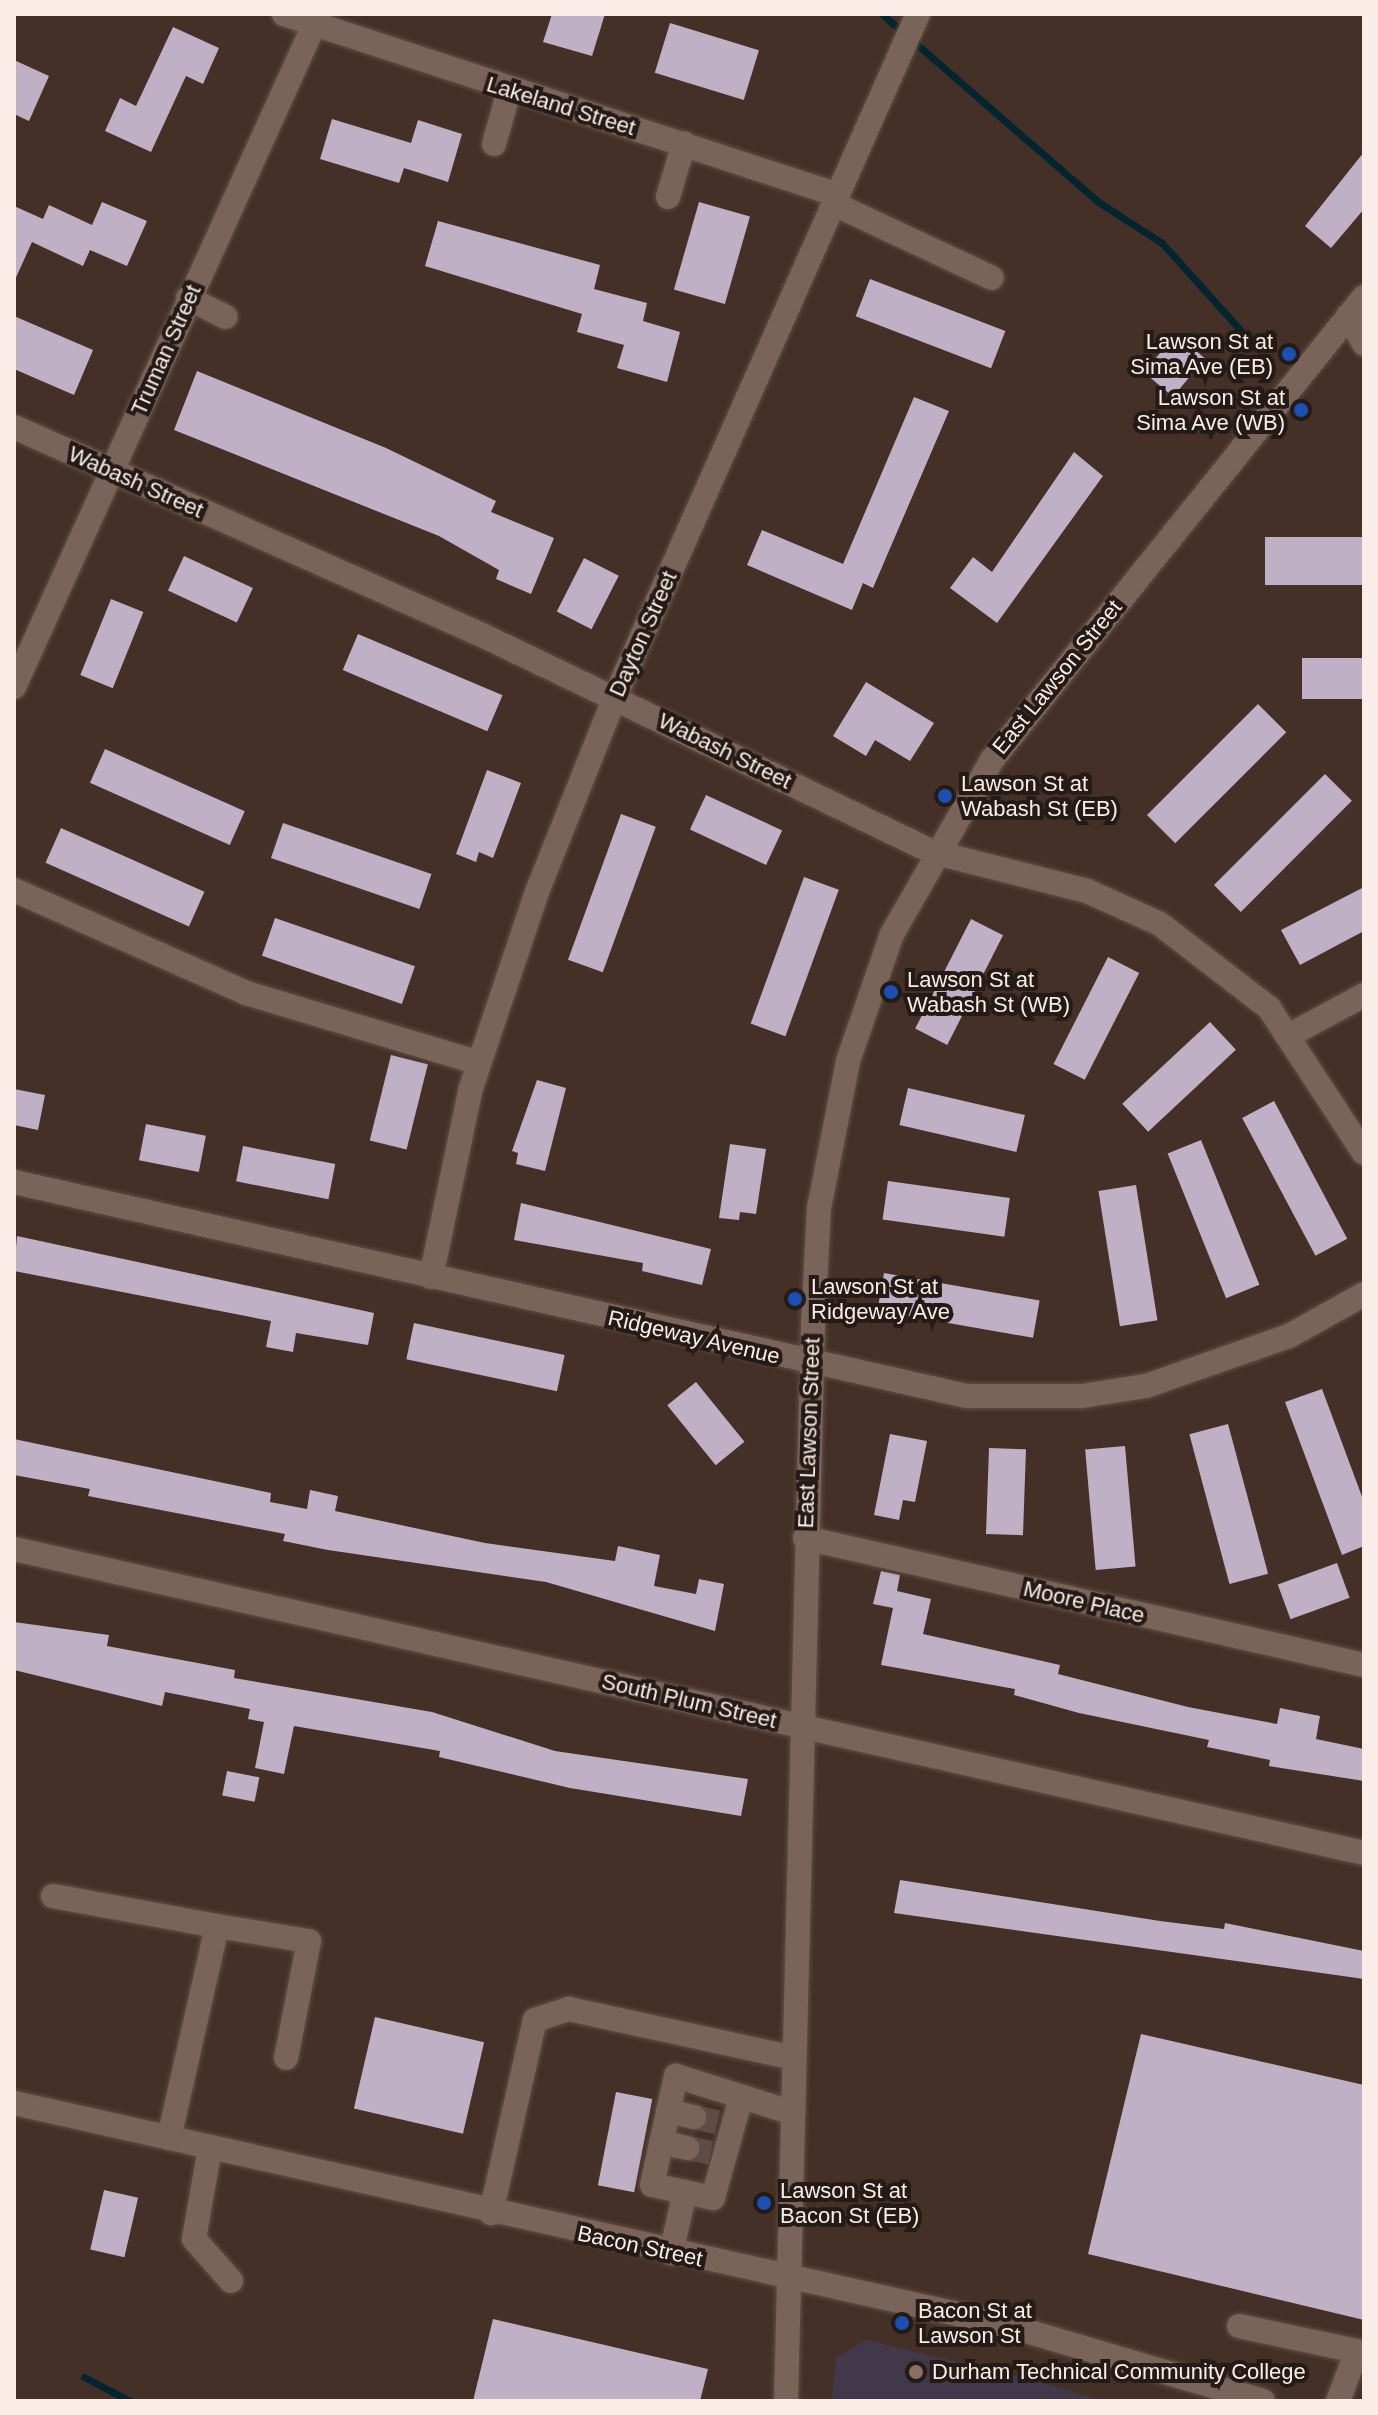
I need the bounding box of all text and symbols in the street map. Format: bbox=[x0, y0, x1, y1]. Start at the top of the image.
street label: Lakeland Street bbox=[483, 71, 639, 141]
street label: Truman Street bbox=[126, 281, 206, 419]
place label: Lawson St at Sima Ave (EB) bbox=[1129, 328, 1273, 380]
marker: Lawson St at Sima Ave (EB) bbox=[1280, 345, 1298, 363]
place label: Lawson St at Sima Ave (WB) bbox=[1135, 384, 1285, 436]
marker: Lawson St at Sima Ave (WB) bbox=[1292, 401, 1310, 419]
street label: Wabash Street bbox=[65, 441, 207, 523]
street label: Dayton Street bbox=[604, 567, 682, 701]
street label: East Lawson Street bbox=[987, 595, 1127, 759]
street label: Wabash Street bbox=[654, 707, 796, 795]
place label: Lawson St at Wabash St (EB) bbox=[961, 770, 1118, 822]
marker: Lawson St at Wabash St (EB) bbox=[936, 787, 954, 805]
place label: Lawson St at Wabash St (WB) bbox=[907, 966, 1070, 1018]
marker: Lawson St at Wabash St (WB) bbox=[882, 983, 900, 1001]
place label: Lawson St at Ridgeway Ave bbox=[811, 1273, 951, 1324]
marker: Lawson St at Ridgeway Ave bbox=[786, 1290, 804, 1308]
street label: Ridgeway Avenue bbox=[605, 1304, 783, 1370]
street label: East Lawson Street bbox=[792, 1337, 826, 1529]
street label: Moore Place bbox=[1021, 1575, 1147, 1629]
street label: South Plum Street bbox=[599, 1668, 779, 1734]
place label: Lawson St at Bacon St (EB) bbox=[780, 2177, 919, 2228]
marker: Lawson St at Bacon St (EB) bbox=[755, 2194, 773, 2212]
street label: Bacon Street bbox=[575, 2220, 705, 2272]
place label: Bacon St at Lawson St bbox=[918, 2297, 1032, 2348]
marker: Bacon St at Lawson St bbox=[893, 2314, 911, 2332]
place label: Durham Technical Community College bbox=[932, 2359, 1306, 2385]
marker: Durham Technical Community College bbox=[907, 2363, 925, 2381]

